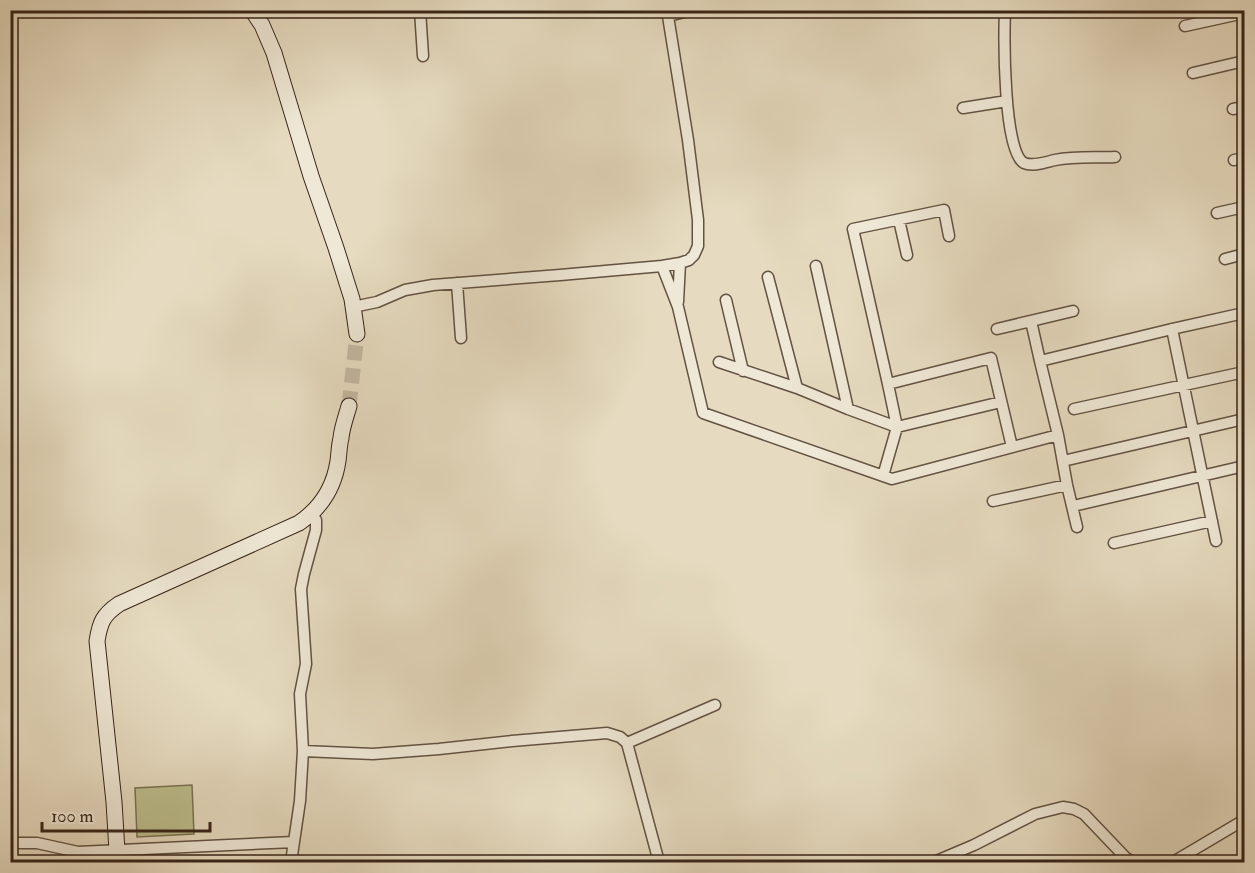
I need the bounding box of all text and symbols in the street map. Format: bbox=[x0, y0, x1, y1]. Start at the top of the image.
scale bar bbox=[42, 795, 210, 833]
text: 100 m bbox=[51, 805, 94, 828]

